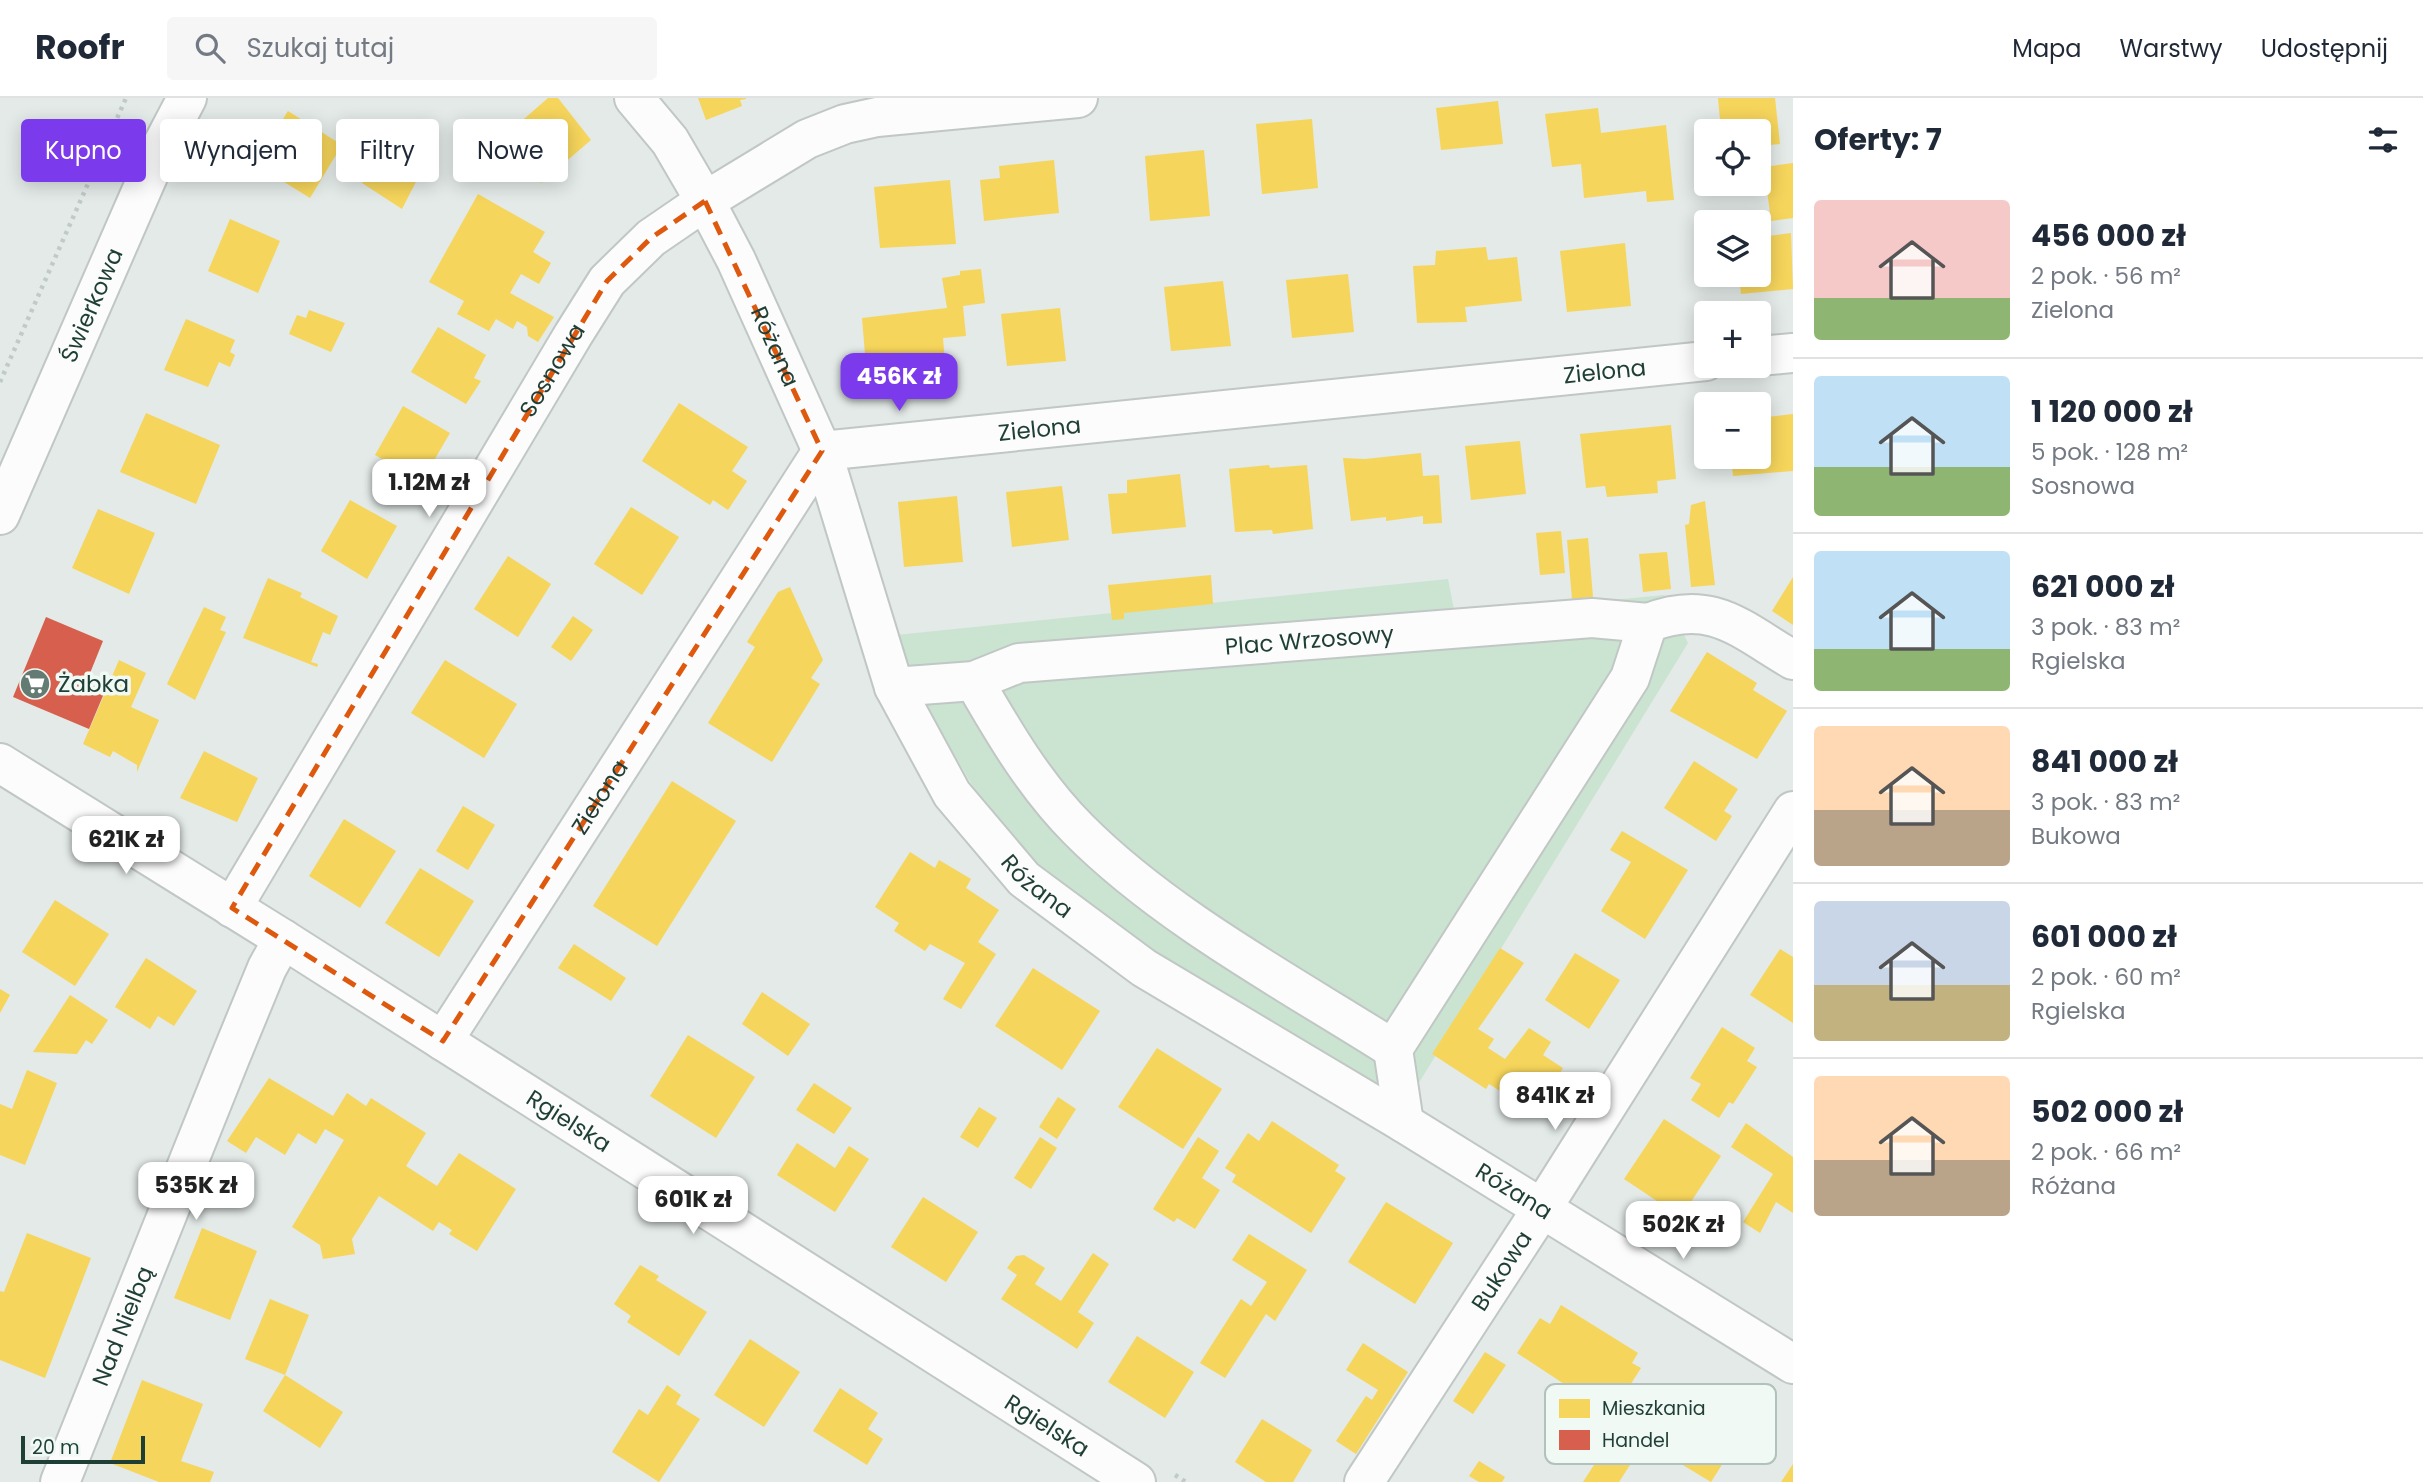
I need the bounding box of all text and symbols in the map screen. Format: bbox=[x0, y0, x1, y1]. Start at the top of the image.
search box bbox=[167, 17, 657, 80]
text: Roofr bbox=[35, 24, 125, 71]
icon: search bbox=[191, 29, 229, 67]
text: Szukaj tutaj bbox=[247, 30, 394, 66]
text: Mapa bbox=[2012, 32, 2082, 65]
text: Warstwy bbox=[2120, 32, 2223, 65]
text: Udostępnij bbox=[2261, 32, 2388, 65]
text: Oferty: 7 bbox=[1814, 118, 1942, 161]
chip: Kupno bbox=[21, 119, 146, 182]
chip: Wynajem bbox=[160, 119, 322, 182]
chip: Filtry bbox=[336, 119, 439, 182]
chip: Nowe bbox=[453, 119, 568, 182]
map controls bbox=[1694, 119, 1771, 469]
button: locate bbox=[1694, 119, 1771, 196]
icon: filters bbox=[2364, 121, 2402, 159]
button: layers bbox=[1694, 210, 1771, 287]
text: 456 000 zł bbox=[2031, 214, 2186, 257]
icon: home bbox=[1870, 228, 1954, 312]
street label: Świerkowa bbox=[53, 243, 131, 367]
text: 2 pok. · 56 m² bbox=[2031, 260, 2181, 292]
text: Zielona bbox=[2031, 294, 2114, 326]
street label: Różana bbox=[743, 301, 807, 392]
button: + bbox=[1694, 301, 1771, 378]
street label: Sosnowa bbox=[512, 317, 593, 423]
street label: Zielona bbox=[1562, 351, 1648, 391]
pin: 456K zł bbox=[834, 354, 964, 413]
text: 456K zł bbox=[857, 360, 941, 392]
text: 1 120 000 zł bbox=[2031, 390, 2193, 433]
button: − bbox=[1694, 392, 1771, 469]
icon: home bbox=[1870, 404, 1954, 488]
street label: Zielona bbox=[997, 409, 1083, 449]
text: 5 pok. · 128 m² bbox=[2031, 436, 2188, 468]
pin: 1.12M zł bbox=[357, 460, 501, 519]
text: 1.12M zł bbox=[388, 466, 470, 498]
text: Sosnowa bbox=[2031, 470, 2135, 502]
text: 621 000 zł bbox=[2031, 565, 2174, 608]
icon: home bbox=[1870, 579, 1954, 663]
text: 3 pok. · 83 m² bbox=[2031, 611, 2180, 643]
street label: Plac Wrzosowy bbox=[1224, 618, 1395, 663]
text: Rgielska bbox=[2031, 645, 2126, 677]
supermarket icon: Żabka bbox=[18, 667, 52, 701]
place label: Żabka bbox=[58, 668, 129, 700]
text: 841 000 zł bbox=[2031, 740, 2178, 783]
street label: Zielona bbox=[564, 753, 636, 841]
icon: home bbox=[1870, 754, 1954, 838]
text: 3 pok. · 83 m² bbox=[2031, 786, 2180, 818]
pin: 621K zł bbox=[61, 816, 191, 876]
text: Bukowa bbox=[2031, 820, 2121, 852]
text: 621K zł bbox=[88, 823, 164, 855]
street label: Różana bbox=[994, 847, 1079, 926]
text: 601 000 zł bbox=[2031, 915, 2177, 958]
icon: home bbox=[1870, 929, 1954, 1013]
text: 2 pok. · 60 m² bbox=[2031, 961, 2181, 993]
text: Rgielska bbox=[2031, 995, 2126, 1027]
pin: 841K zł bbox=[1490, 1072, 1620, 1132]
text: 841K zł bbox=[1516, 1079, 1594, 1111]
street label: Rgielska bbox=[520, 1082, 617, 1160]
text: 502 000 zł bbox=[2031, 1090, 2183, 1133]
icon: home bbox=[1870, 1104, 1954, 1188]
text: 2 pok. · 66 m² bbox=[2031, 1136, 2181, 1168]
street label: Różana bbox=[1469, 1155, 1559, 1227]
pin: 535K zł bbox=[131, 1162, 261, 1222]
text: 535K zł bbox=[154, 1169, 238, 1201]
text: Różana bbox=[2031, 1170, 2116, 1202]
pin: 601K zł bbox=[628, 1176, 758, 1236]
text: 601K zł bbox=[654, 1183, 732, 1215]
pin: 502K zł bbox=[1618, 1202, 1748, 1261]
text: 502K zł bbox=[1642, 1208, 1724, 1240]
street label: Bukowa bbox=[1464, 1224, 1539, 1317]
street label: Nad Nielbą bbox=[84, 1261, 161, 1391]
legend bbox=[1545, 1384, 1776, 1464]
street label: Rgielska bbox=[999, 1386, 1096, 1464]
text: Mieszkania bbox=[1602, 1395, 1706, 1422]
text: Handel bbox=[1602, 1427, 1669, 1454]
scale bar bbox=[21, 1433, 145, 1465]
text: 20 m bbox=[32, 1434, 80, 1461]

